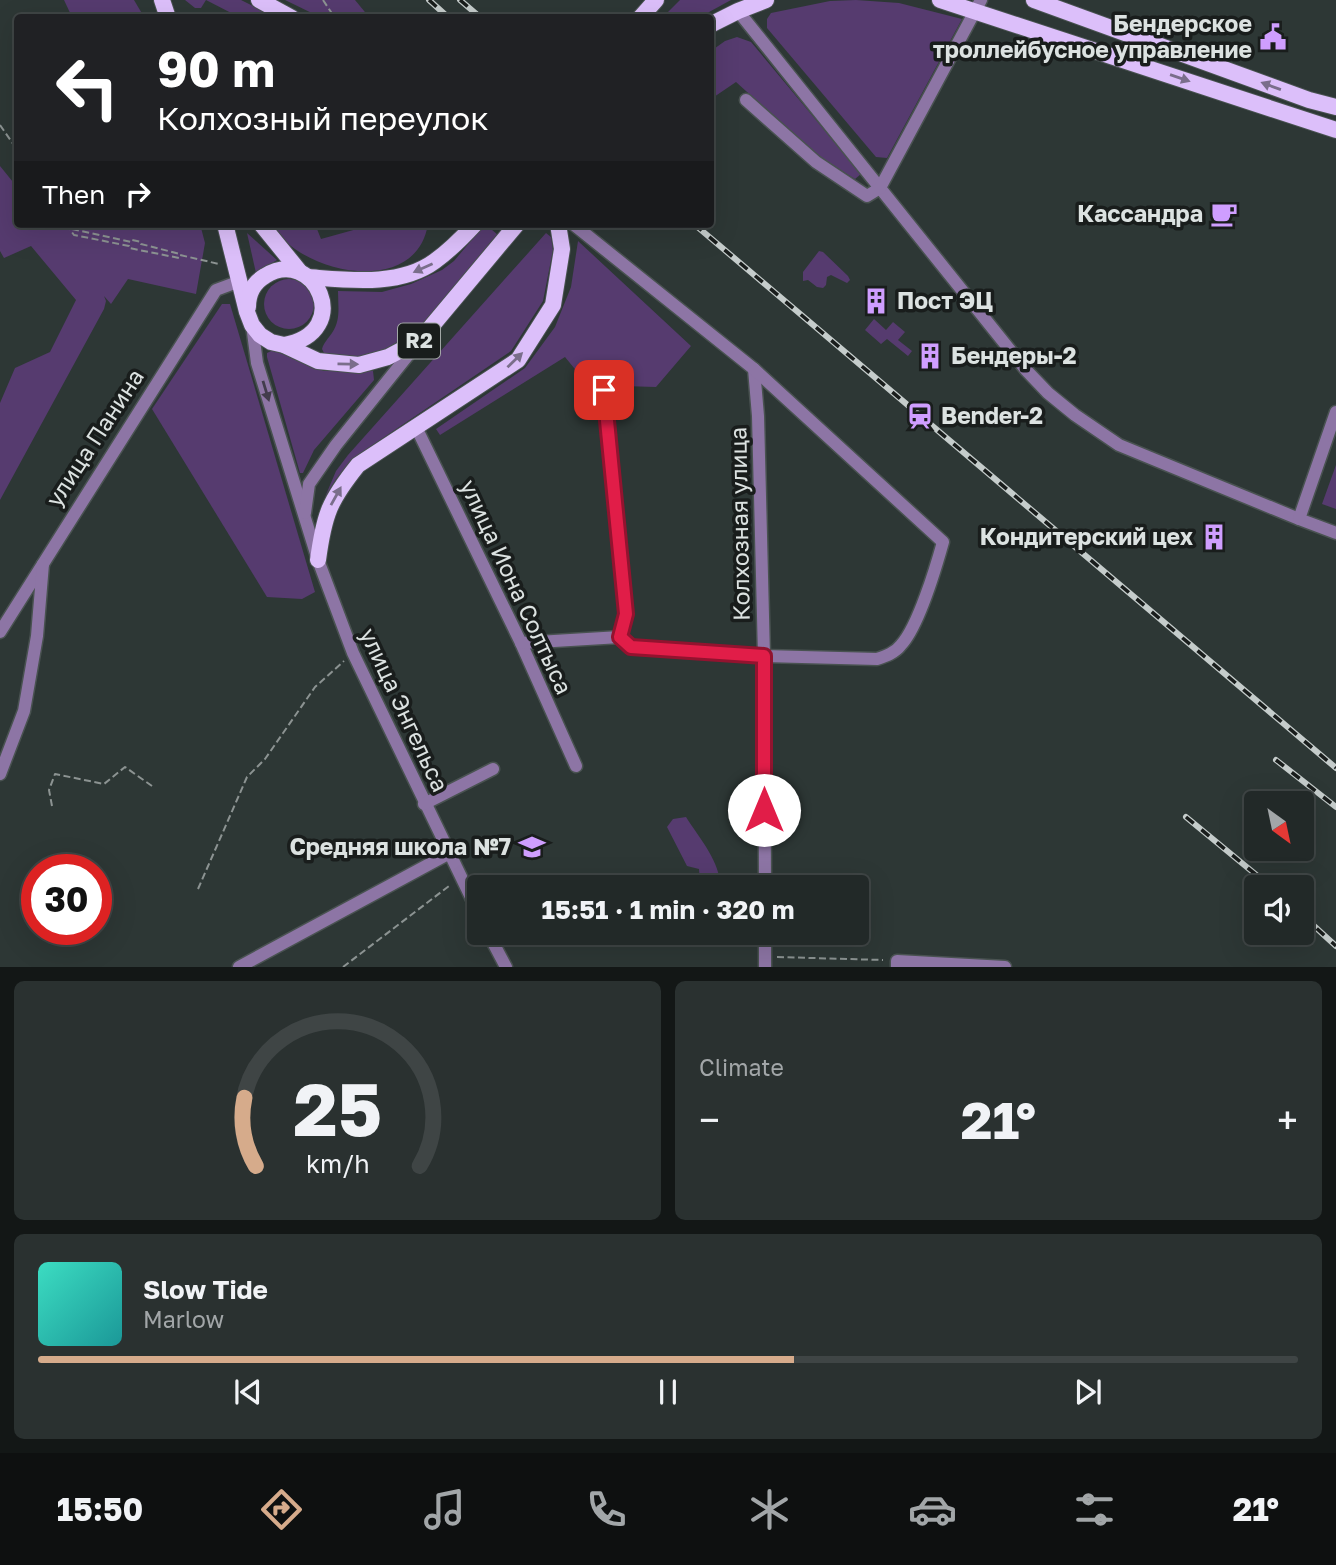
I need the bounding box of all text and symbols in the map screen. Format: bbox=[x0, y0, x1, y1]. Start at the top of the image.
place label: Бендерское троллейбусное управление bbox=[933, 9, 1252, 63]
public building icon: Бендерское троллейбусное управление bbox=[1258, 22, 1288, 52]
text: 90 m bbox=[157, 39, 275, 98]
icon: left bbox=[42, 42, 133, 133]
one-way arrow bbox=[1169, 73, 1190, 83]
one-way arrow bbox=[1261, 80, 1282, 91]
text: Колхозный переулок bbox=[157, 99, 489, 137]
icon: right bbox=[119, 175, 157, 213]
text: Then bbox=[42, 179, 105, 210]
place label: Кассандра bbox=[1077, 199, 1203, 227]
cafe icon: Кассандра bbox=[1209, 199, 1239, 229]
one-way arrow bbox=[413, 262, 433, 273]
building icon: Пост ЭЦ bbox=[861, 286, 891, 316]
place label: Пост ЭЦ bbox=[897, 286, 993, 314]
road number: R2 bbox=[398, 324, 440, 358]
building icon: Бендеры-2 bbox=[915, 341, 945, 371]
place label: Бендеры-2 bbox=[951, 341, 1076, 369]
one-way arrow bbox=[506, 352, 524, 368]
one-way arrow bbox=[338, 358, 360, 370]
pin bbox=[574, 360, 634, 420]
street label: улица Панина bbox=[39, 363, 149, 512]
icon: arrive bbox=[585, 371, 623, 409]
one-way arrow bbox=[261, 381, 271, 402]
station icon: Bender-2 bbox=[905, 401, 935, 431]
place label: Bender-2 bbox=[941, 401, 1043, 429]
street label: Колхозная улица bbox=[723, 427, 755, 621]
street label: улица Иона Солтыса bbox=[455, 475, 579, 698]
one-way arrow bbox=[330, 486, 342, 505]
place label: Кондитерский цех bbox=[980, 522, 1194, 550]
building icon: Кондитерский цех bbox=[1199, 522, 1229, 552]
street label: улица Энгельса bbox=[355, 623, 455, 796]
position arrow bbox=[727, 773, 801, 847]
north arrow bbox=[1244, 791, 1314, 861]
map controls bbox=[1244, 791, 1314, 945]
place label: Средняя школа №7 bbox=[289, 832, 511, 860]
school or university icon: Средняя школа №7 bbox=[517, 832, 547, 862]
speed limit sign: 30 bbox=[21, 854, 112, 945]
button: sound bbox=[1244, 875, 1314, 945]
text: 15:51 · 1 min · 320 m bbox=[542, 894, 794, 925]
text: Climate bbox=[699, 1053, 784, 1081]
text: 25 bbox=[293, 1066, 382, 1153]
text: 21° bbox=[961, 1088, 1036, 1150]
text: − bbox=[699, 1097, 720, 1142]
text: + bbox=[1277, 1097, 1298, 1142]
text: km/h bbox=[306, 1148, 369, 1179]
text: Slow Tide bbox=[143, 1274, 268, 1305]
text: Marlow bbox=[143, 1305, 224, 1333]
icon: previous bbox=[229, 1373, 267, 1411]
icon: pause bbox=[649, 1373, 687, 1411]
icon: next bbox=[1069, 1373, 1107, 1411]
icon: directions bbox=[257, 1485, 306, 1534]
icon: music bbox=[420, 1485, 469, 1534]
icon: phone bbox=[582, 1485, 631, 1534]
icon: climate bbox=[745, 1485, 794, 1534]
icon: car bbox=[908, 1485, 957, 1534]
icon: filters bbox=[1070, 1485, 1119, 1534]
text: 15:50 bbox=[57, 1490, 143, 1528]
text: 21° bbox=[1233, 1490, 1279, 1528]

